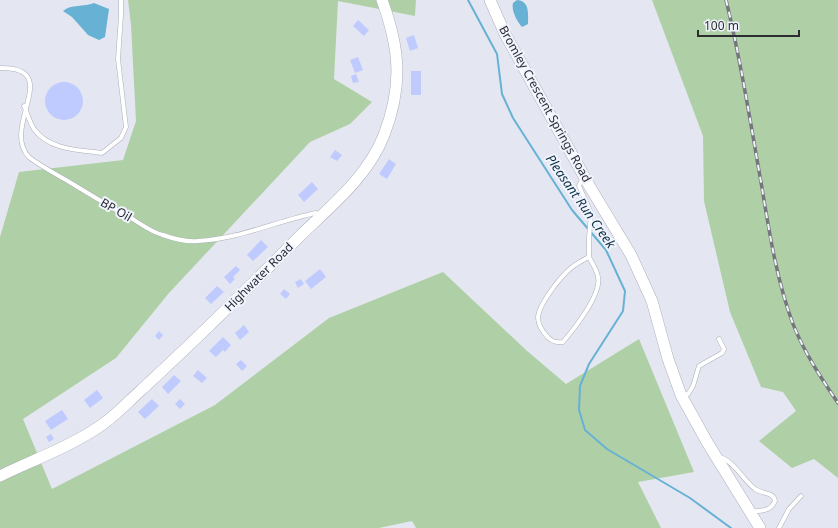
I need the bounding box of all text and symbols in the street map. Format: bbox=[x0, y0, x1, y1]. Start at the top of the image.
scale bar bbox=[698, 12, 799, 38]
text: 100 m bbox=[704, 17, 739, 34]
street label: Bromley Crescent Springs Road bbox=[495, 22, 596, 185]
water label: Pleasant Run Creek bbox=[542, 151, 620, 252]
street label: BP Oil bbox=[97, 194, 135, 225]
street label: Highwater Road bbox=[220, 238, 297, 315]

